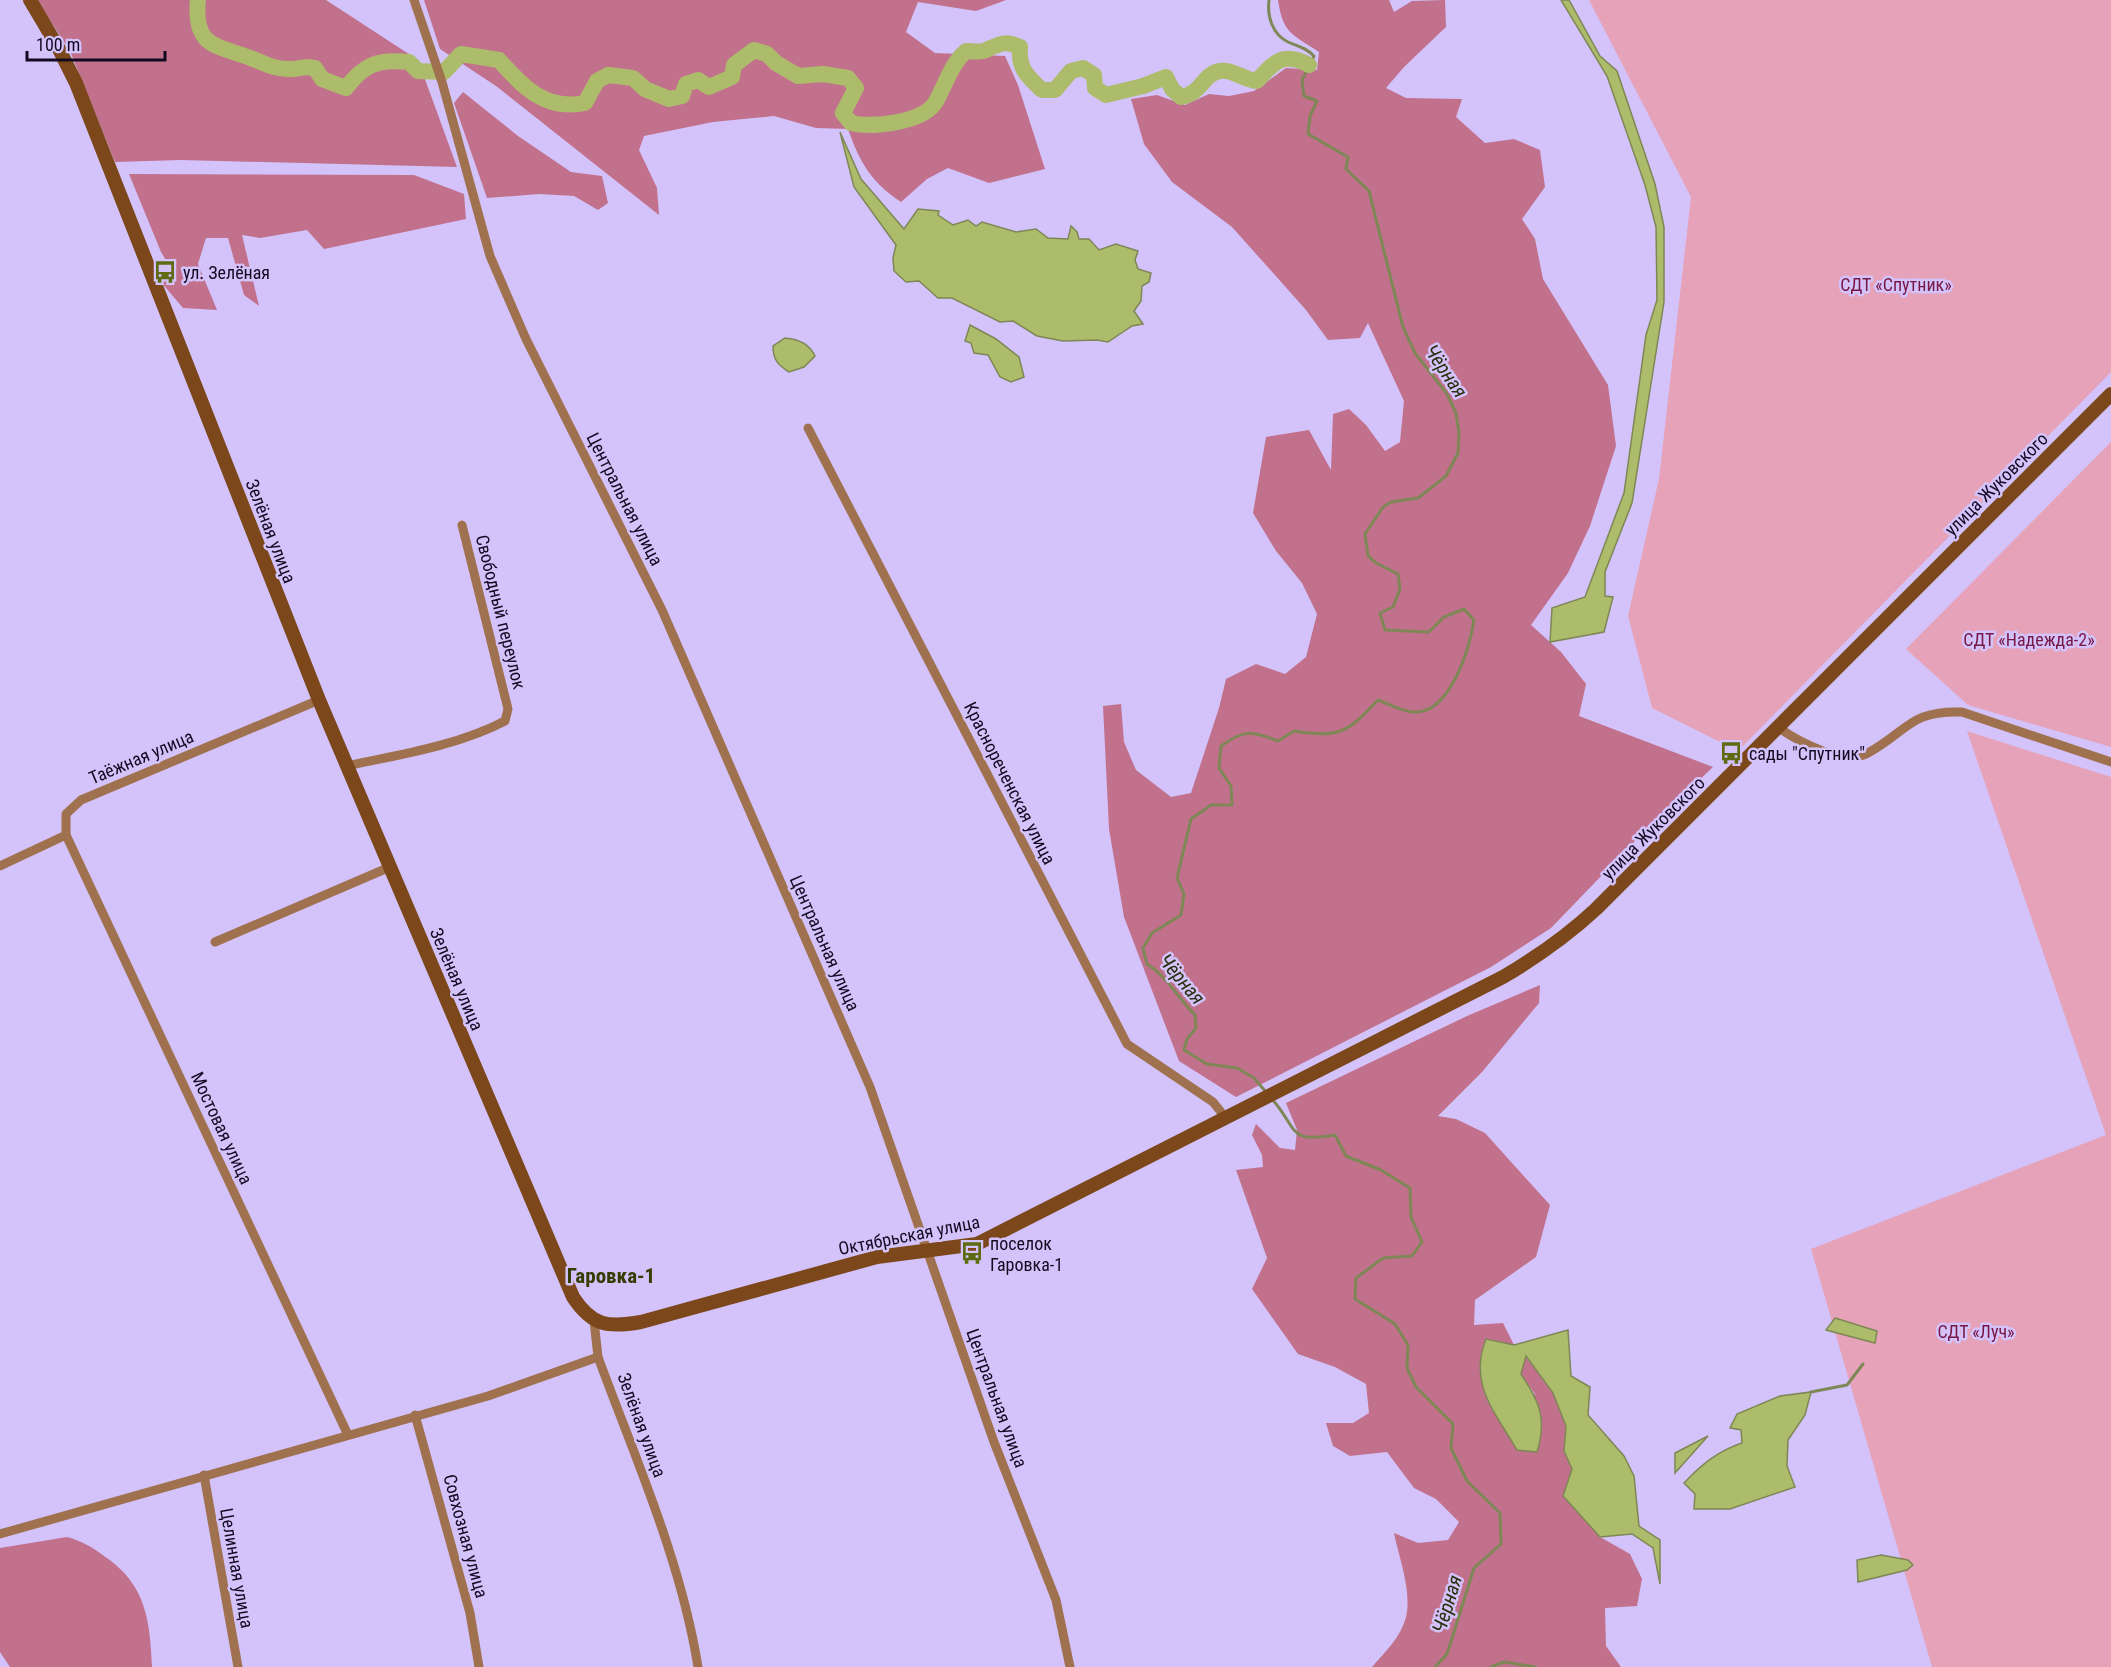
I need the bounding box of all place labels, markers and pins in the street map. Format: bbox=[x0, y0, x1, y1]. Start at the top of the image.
bus stop icon: ул. Зелёная bbox=[152, 259, 178, 285]
place label: ул. Зелёная bbox=[183, 262, 270, 283]
bus stop icon: сады "Спутник" bbox=[1718, 740, 1744, 766]
place label: сады "Спутник" bbox=[1749, 743, 1865, 764]
place label: поселок Гаровка-1 bbox=[990, 1233, 1063, 1275]
bus stop icon: поселок Гаровка-1 bbox=[959, 1240, 985, 1266]

